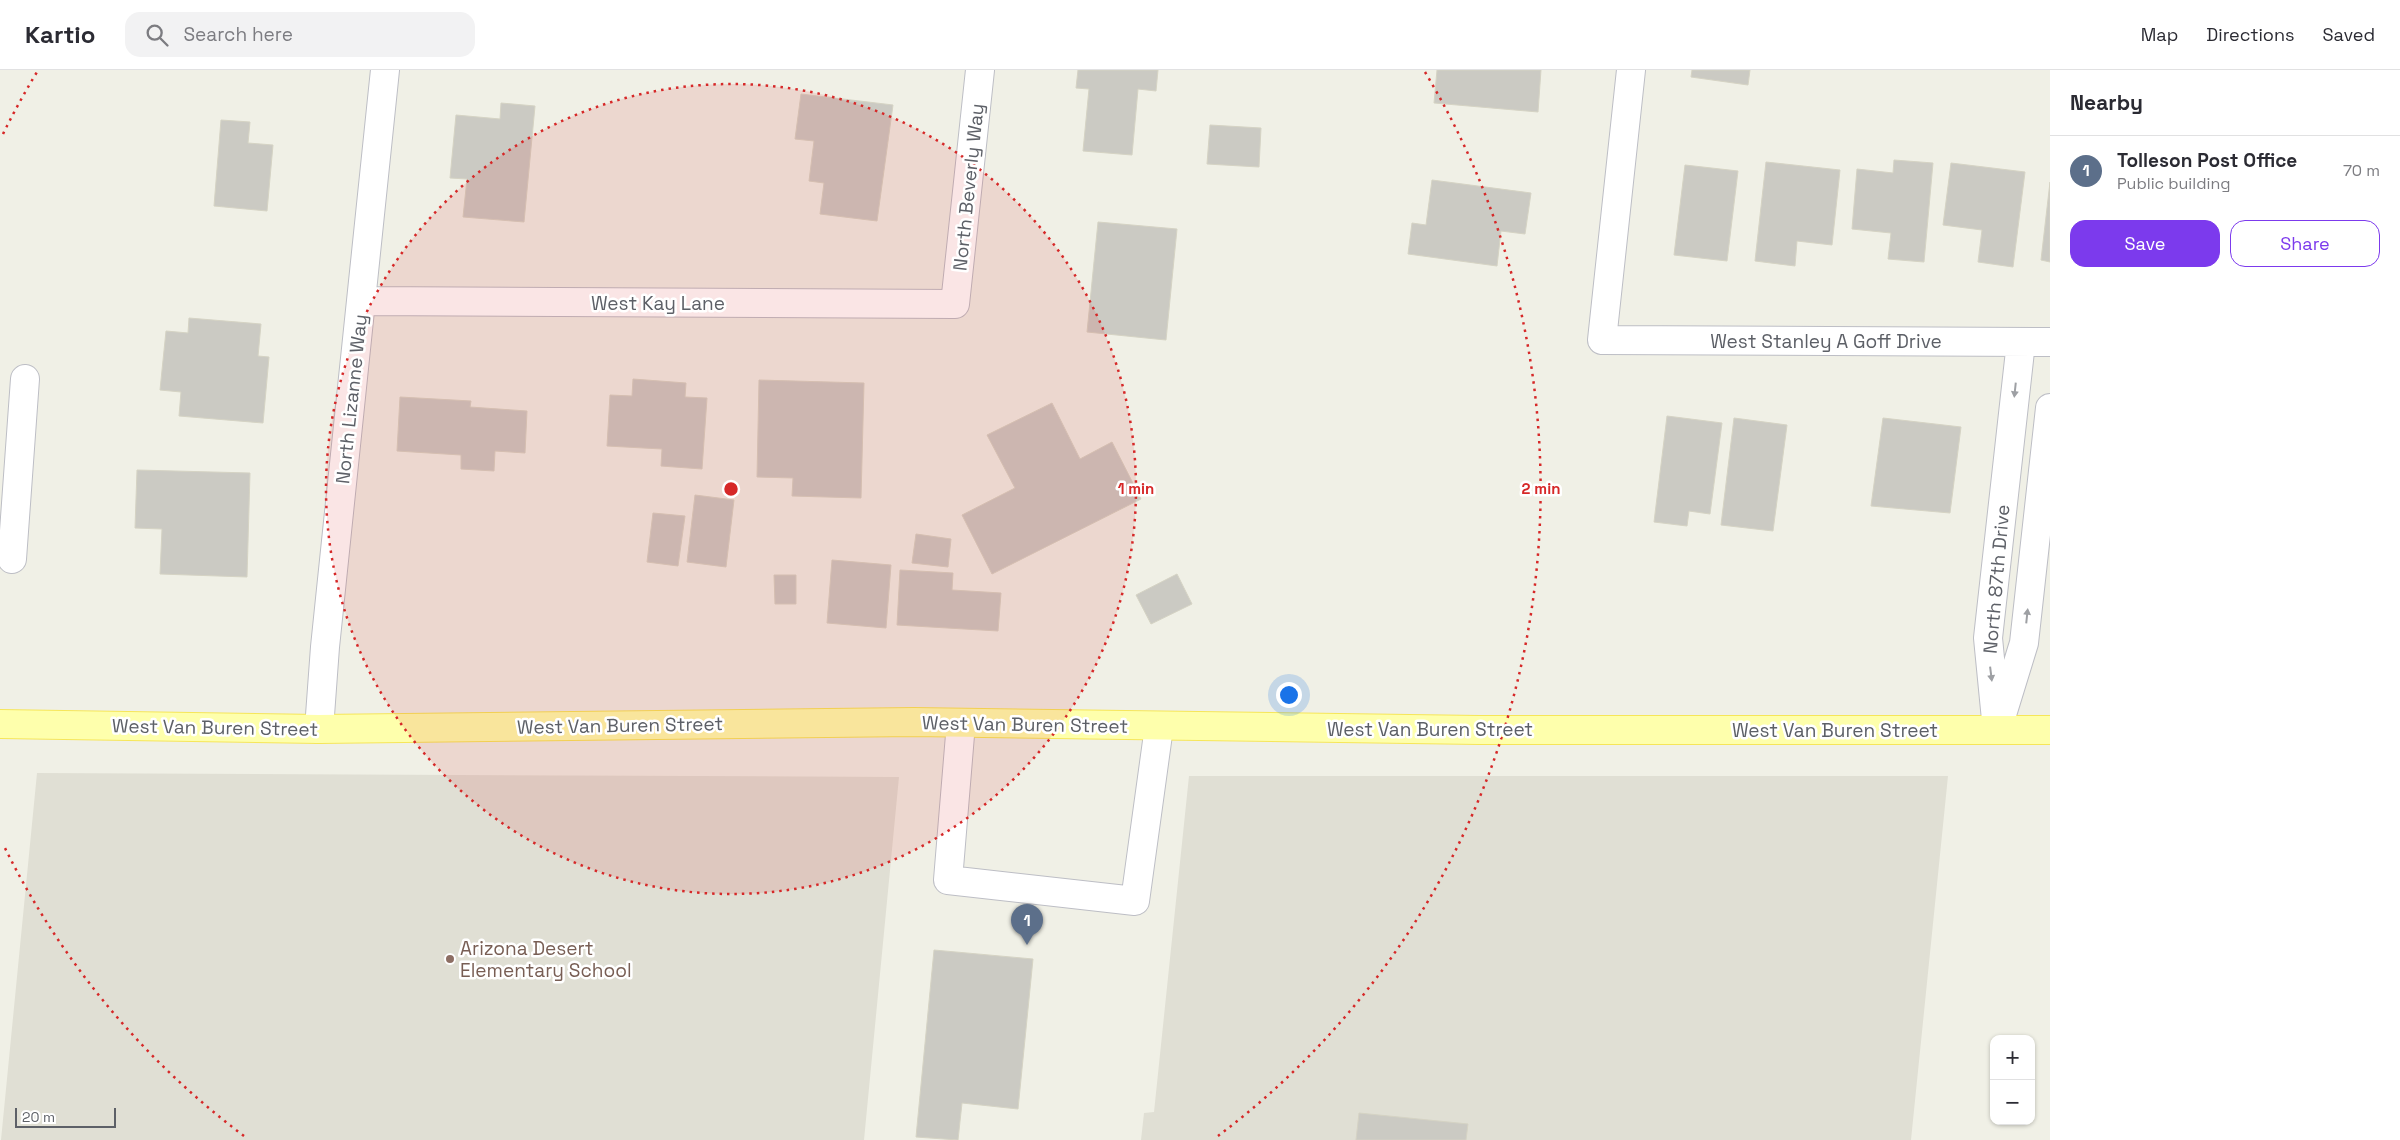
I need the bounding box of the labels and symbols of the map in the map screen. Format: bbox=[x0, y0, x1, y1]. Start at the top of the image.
street label: North Beverly Way bbox=[947, 102, 990, 272]
street label: West Kay Lane bbox=[591, 291, 725, 316]
street label: North Lizanne Way bbox=[330, 313, 373, 485]
street label: West Stanley A Goff Drive bbox=[1710, 329, 1942, 354]
one-way arrow bbox=[2011, 383, 2019, 399]
text: 1 min bbox=[1118, 479, 1154, 498]
text: 2 min bbox=[1522, 479, 1560, 498]
centre of rings bbox=[722, 480, 740, 498]
street label: North 87th Drive bbox=[1978, 503, 2015, 655]
one-way arrow bbox=[2023, 607, 2031, 623]
one-way arrow bbox=[1987, 666, 1995, 682]
your location bbox=[1276, 682, 1302, 708]
street label: West Van Buren Street bbox=[922, 710, 1128, 739]
street label: West Van Buren Street bbox=[517, 711, 723, 740]
street label: West Van Buren Street bbox=[112, 713, 318, 742]
street label: West Van Buren Street bbox=[1327, 717, 1533, 742]
street label: West Van Buren Street bbox=[1732, 718, 1938, 743]
pin: 1 bbox=[1011, 904, 1043, 945]
place label: Arizona Desert Elementary School bbox=[460, 936, 632, 983]
marker: Arizona Desert Elementary School bbox=[444, 953, 456, 965]
scale bar bbox=[15, 1105, 116, 1128]

